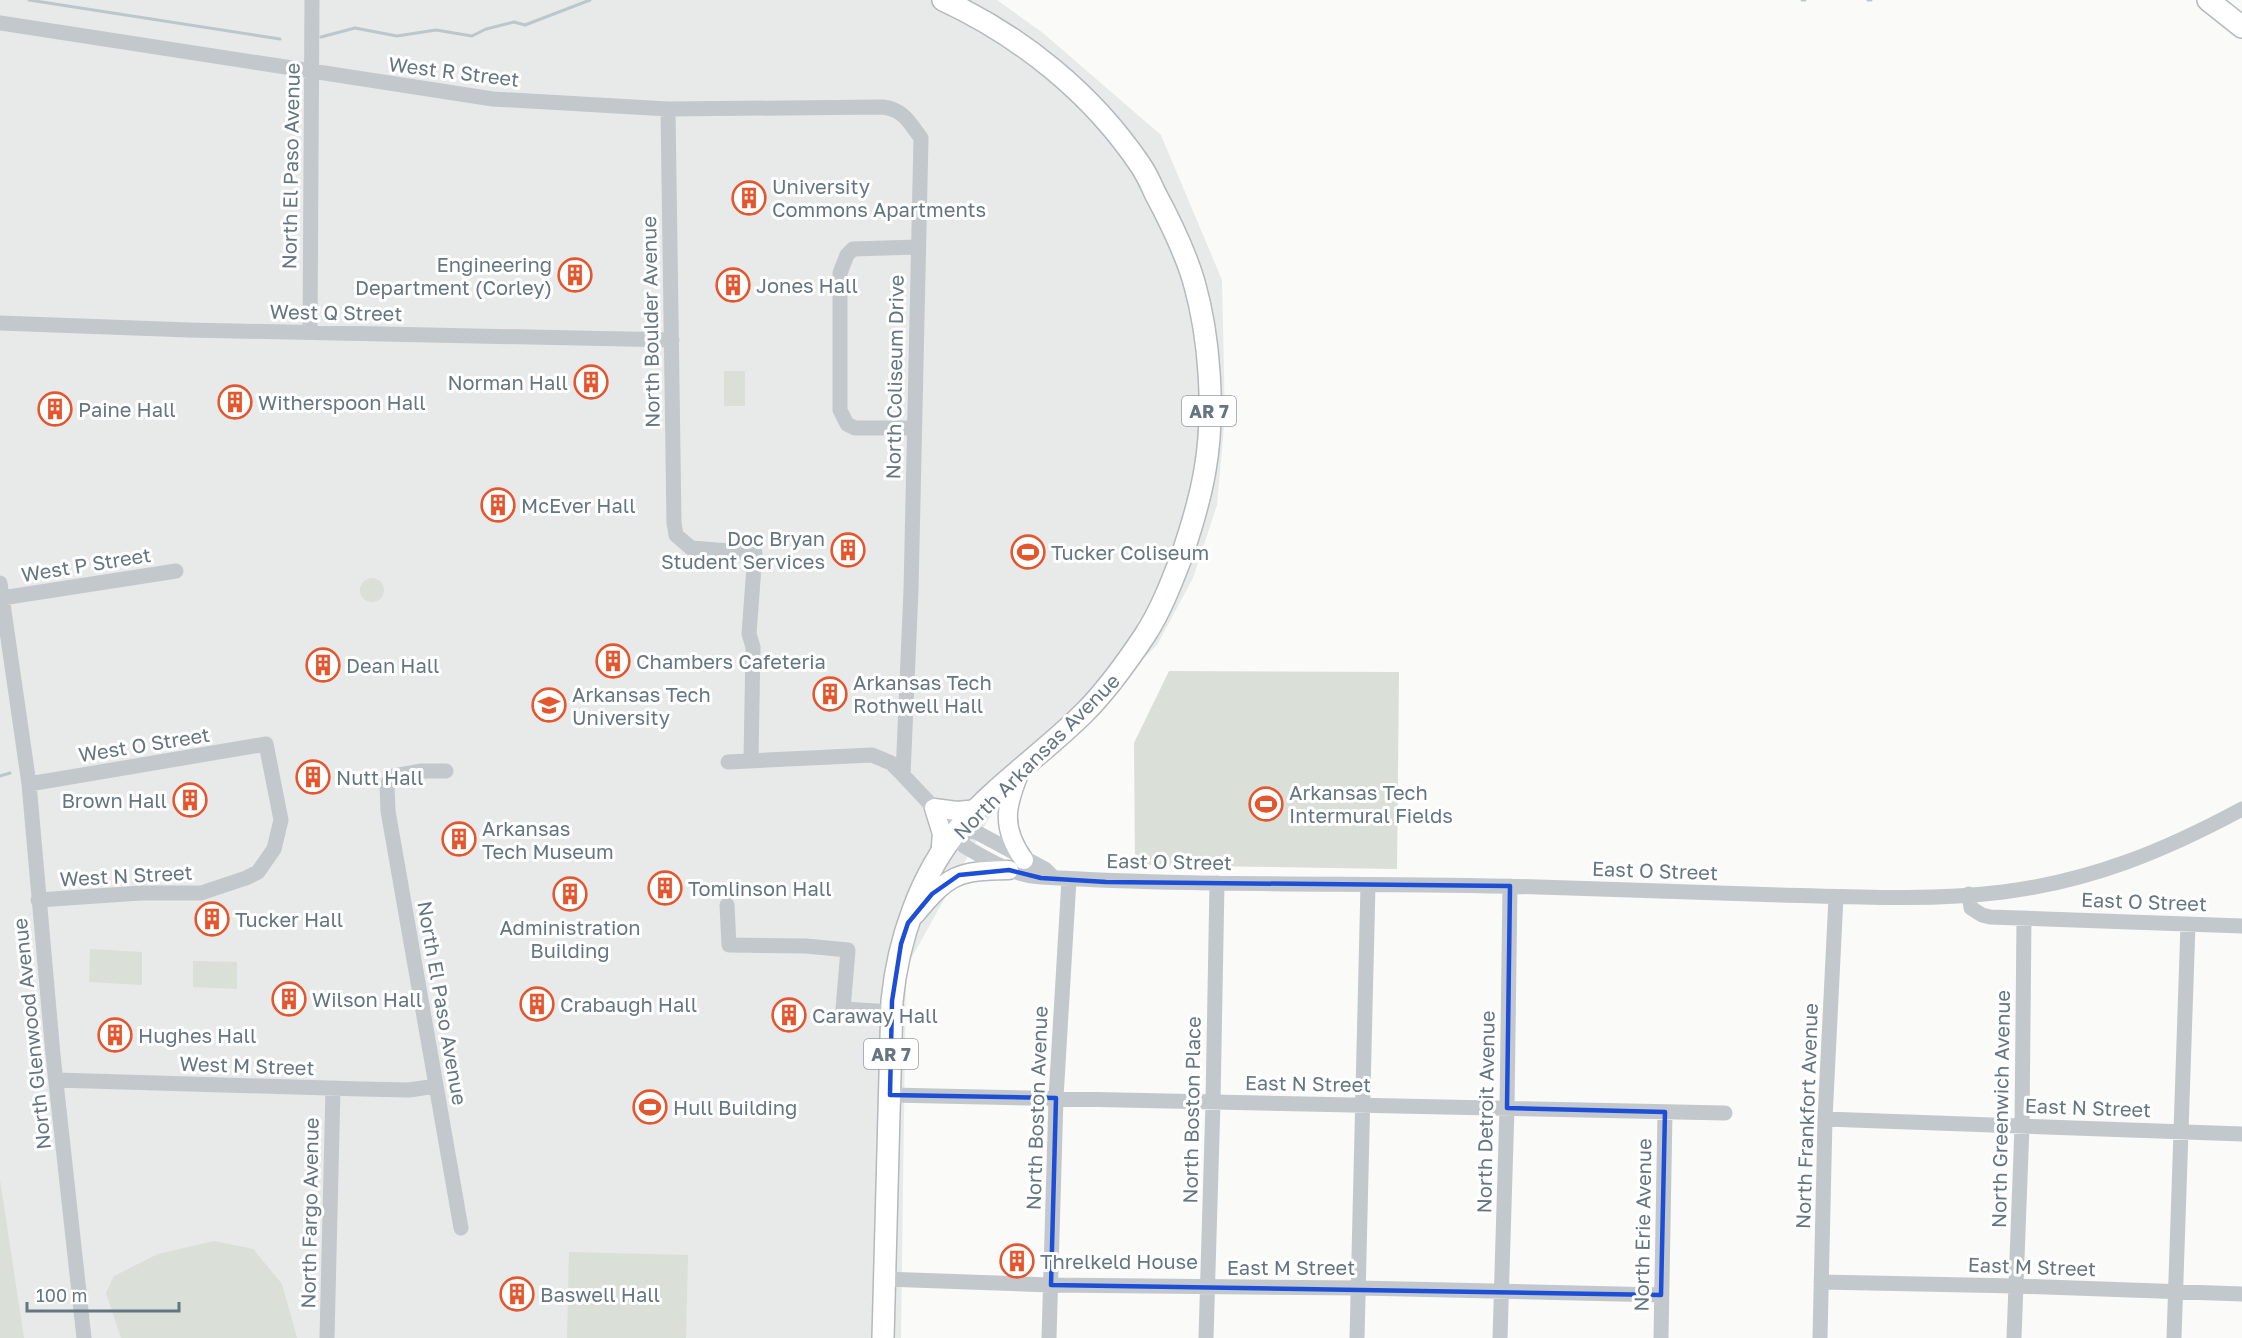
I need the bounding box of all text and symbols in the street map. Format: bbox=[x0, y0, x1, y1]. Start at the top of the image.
street label: West R Street bbox=[387, 51, 521, 91]
street label: North El Paso Avenue bbox=[276, 62, 304, 270]
place label: University Commons Apartments bbox=[772, 174, 986, 221]
building icon: University Commons Apartments bbox=[731, 180, 767, 216]
street label: North Boulder Avenue bbox=[636, 216, 664, 428]
place label: Engineering Department (Corley) bbox=[355, 252, 552, 299]
building icon: Engineering Department (Corley) bbox=[557, 257, 593, 293]
building icon: Jones Hall bbox=[715, 267, 751, 303]
place label: Jones Hall bbox=[756, 273, 858, 297]
street label: North Coliseum Drive bbox=[880, 274, 908, 480]
street label: West Q Street bbox=[269, 299, 403, 325]
building icon: Norman Hall bbox=[573, 364, 609, 400]
place label: Norman Hall bbox=[447, 370, 568, 394]
building icon: Witherspoon Hall bbox=[217, 384, 253, 420]
place label: Witherspoon Hall bbox=[258, 390, 426, 414]
building icon: Paine Hall bbox=[37, 391, 73, 427]
road number: AR 7 bbox=[1182, 396, 1236, 426]
place label: Paine Hall bbox=[78, 397, 176, 421]
building icon: McEver Hall bbox=[480, 487, 516, 523]
place label: McEver Hall bbox=[521, 493, 636, 517]
place label: Doc Bryan Student Services bbox=[661, 526, 825, 573]
building icon: Doc Bryan Student Services bbox=[830, 532, 866, 568]
sports icon: Tucker Coliseum bbox=[1010, 534, 1046, 570]
place label: Tucker Coliseum bbox=[1051, 540, 1209, 564]
street label: West P Street bbox=[19, 542, 153, 586]
building icon: Chambers Cafeteria bbox=[595, 643, 631, 679]
building icon: Dean Hall bbox=[305, 647, 341, 683]
place label: Chambers Cafeteria bbox=[636, 649, 826, 673]
place label: Dean Hall bbox=[346, 653, 440, 677]
street label: North Arkansas Avenue bbox=[948, 668, 1124, 844]
place label: Arkansas Tech Rothwell Hall bbox=[853, 670, 992, 717]
building icon: Arkansas Tech Rothwell Hall bbox=[812, 676, 848, 712]
place label: Arkansas Tech University bbox=[572, 682, 711, 729]
school or university icon: Arkansas Tech University bbox=[531, 687, 567, 723]
street label: West O Street bbox=[77, 722, 211, 766]
building icon: Nutt Hall bbox=[295, 759, 331, 795]
place label: Nutt Hall bbox=[336, 765, 423, 789]
place label: Arkansas Tech Intermural Fields bbox=[1289, 780, 1453, 827]
building icon: Brown Hall bbox=[172, 782, 208, 818]
sports icon: Arkansas Tech Intermural Fields bbox=[1248, 786, 1284, 822]
place label: Brown Hall bbox=[61, 788, 167, 812]
place label: Arkansas Tech Museum bbox=[482, 816, 614, 863]
building icon: Arkansas Tech Museum bbox=[441, 821, 477, 857]
street label: East O Street bbox=[1106, 848, 1232, 874]
street label: East O Street bbox=[1592, 856, 1718, 884]
street label: West N Street bbox=[59, 860, 193, 890]
building icon: Tomlinson Hall bbox=[647, 870, 683, 906]
building icon: Administration Building bbox=[552, 876, 588, 912]
place label: Tomlinson Hall bbox=[688, 876, 832, 900]
street label: East O Street bbox=[2081, 887, 2207, 915]
street label: North El Paso Avenue bbox=[413, 899, 473, 1107]
building icon: Tucker Hall bbox=[194, 901, 230, 937]
place label: Tucker Hall bbox=[235, 907, 343, 931]
place label: Administration Building bbox=[499, 915, 641, 962]
street label: North Glenwood Avenue bbox=[7, 917, 55, 1151]
building icon: Wilson Hall bbox=[271, 981, 307, 1017]
building icon: Crabaugh Hall bbox=[519, 986, 555, 1022]
place label: Wilson Hall bbox=[312, 987, 422, 1011]
street label: North Greenwich Avenue bbox=[1986, 990, 2014, 1228]
place label: Crabaugh Hall bbox=[560, 992, 697, 1016]
building icon: Caraway Hall bbox=[771, 997, 807, 1033]
place label: Caraway Hall bbox=[812, 1003, 938, 1027]
street label: North Frankfort Avenue bbox=[1790, 1003, 1822, 1229]
street label: North Boston Avenue bbox=[1020, 1005, 1052, 1211]
street label: North Detroit Avenue bbox=[1471, 1010, 1499, 1214]
street label: North Boston Place bbox=[1177, 1016, 1205, 1204]
building icon: Hughes Hall bbox=[97, 1017, 133, 1053]
place label: Hughes Hall bbox=[138, 1023, 256, 1047]
road number: AR 7 bbox=[864, 1039, 918, 1069]
street label: West M Street bbox=[179, 1051, 315, 1079]
street label: East N Street bbox=[1245, 1070, 1371, 1096]
sports icon: Hull Building bbox=[632, 1089, 668, 1125]
street label: East N Street bbox=[2024, 1093, 2152, 1121]
place label: Hull Building bbox=[673, 1095, 797, 1119]
street label: North Fargo Avenue bbox=[295, 1117, 323, 1309]
street label: North Erie Avenue bbox=[1628, 1138, 1656, 1312]
building icon: Threlkeld House bbox=[999, 1243, 1035, 1279]
place label: Threlkeld House bbox=[1040, 1249, 1198, 1273]
street label: East M Street bbox=[1967, 1252, 2097, 1280]
street label: East M Street bbox=[1227, 1255, 1355, 1279]
scale bar bbox=[27, 1275, 178, 1313]
building icon: Baswell Hall bbox=[499, 1276, 535, 1312]
place label: Baswell Hall bbox=[540, 1282, 660, 1306]
text: 100 m bbox=[36, 1284, 87, 1306]

